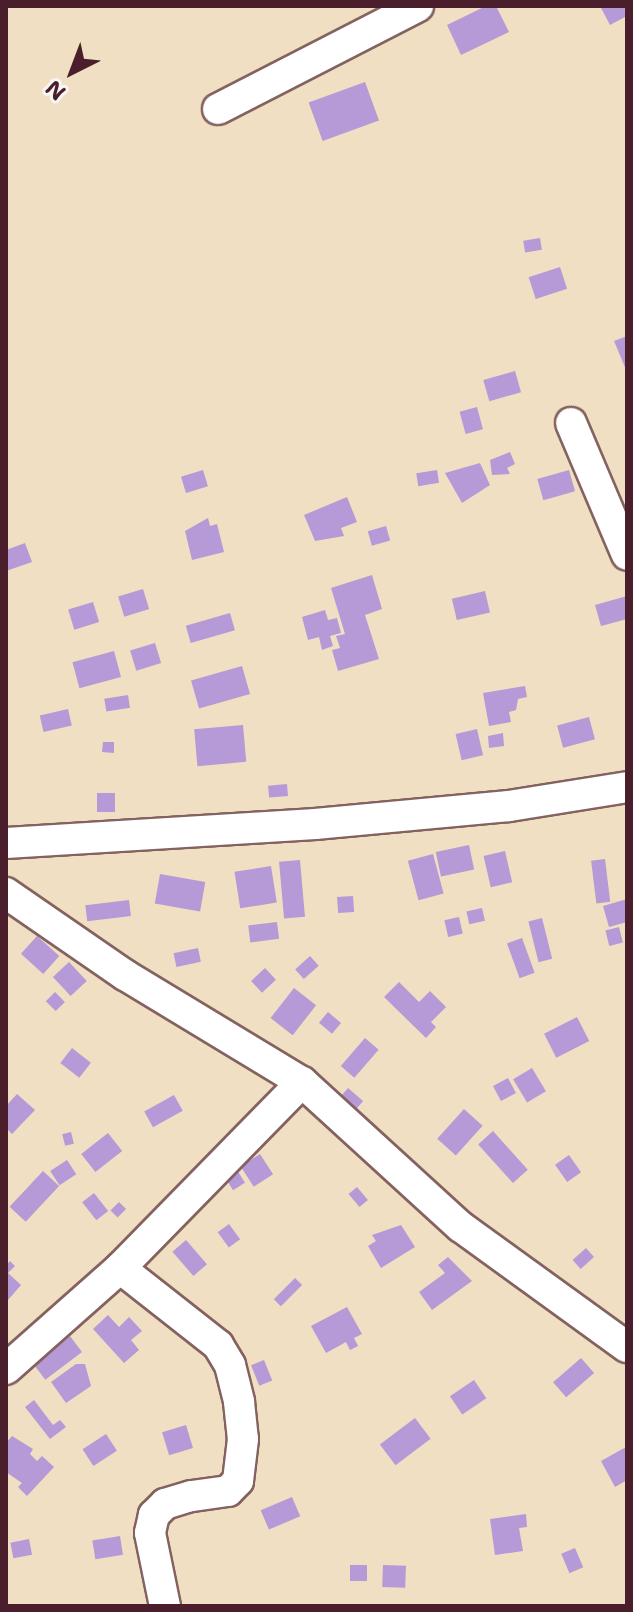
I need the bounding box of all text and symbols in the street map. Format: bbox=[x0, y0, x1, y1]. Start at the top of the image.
north arrow bbox=[32, 32, 112, 112]
text: N bbox=[39, 74, 72, 107]

